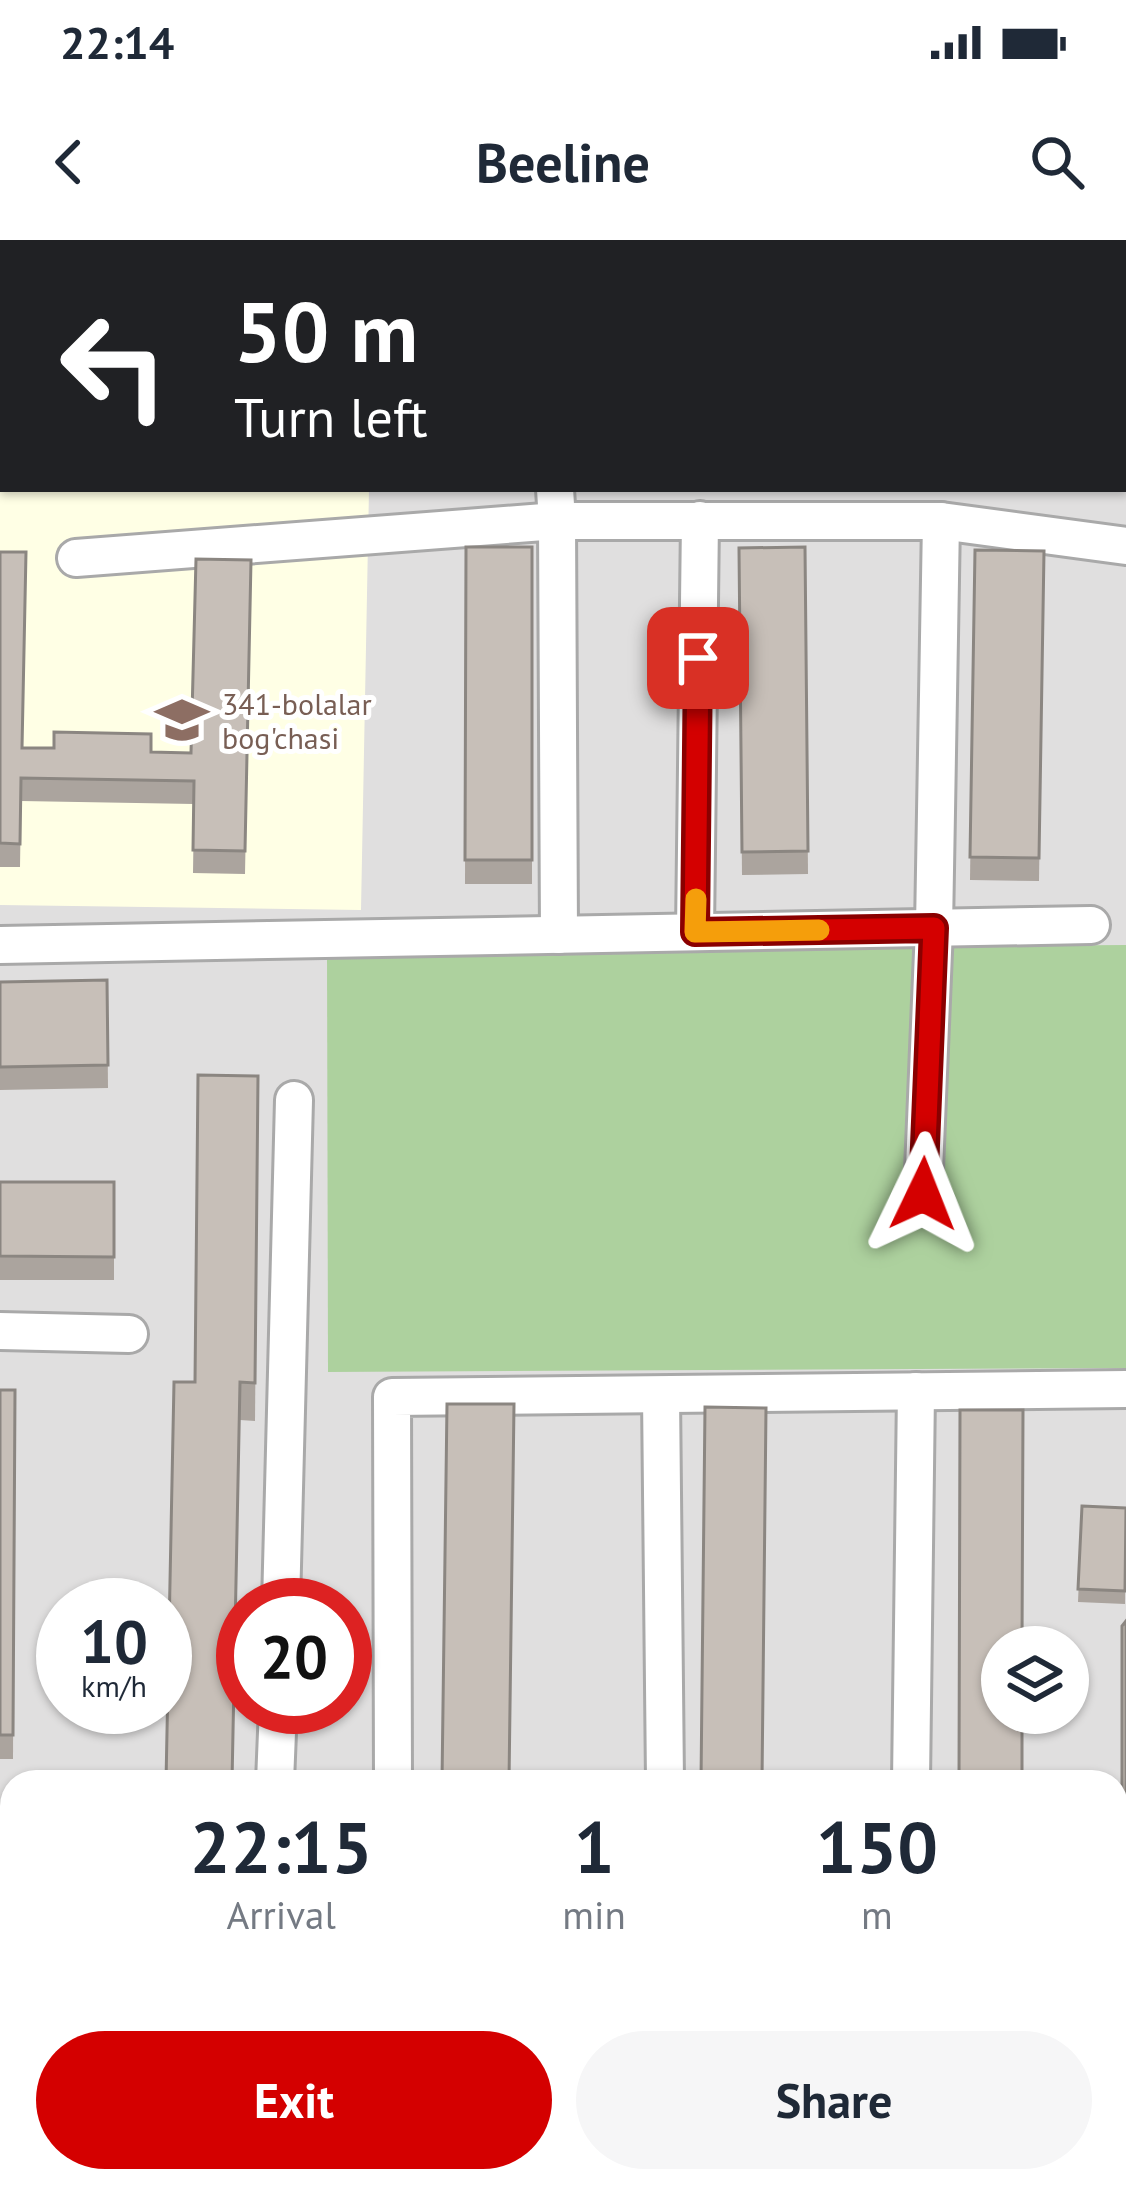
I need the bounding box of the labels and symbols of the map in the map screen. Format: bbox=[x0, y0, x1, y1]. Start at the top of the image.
pin bbox=[647, 607, 749, 709]
place label: 341-bolalar bog'chasi bbox=[222, 684, 372, 757]
school or university icon: 341-bolalar bog'chasi bbox=[153, 691, 211, 749]
position arrow bbox=[860, 1131, 986, 1257]
speed limit sign: 20 bbox=[216, 1578, 372, 1734]

